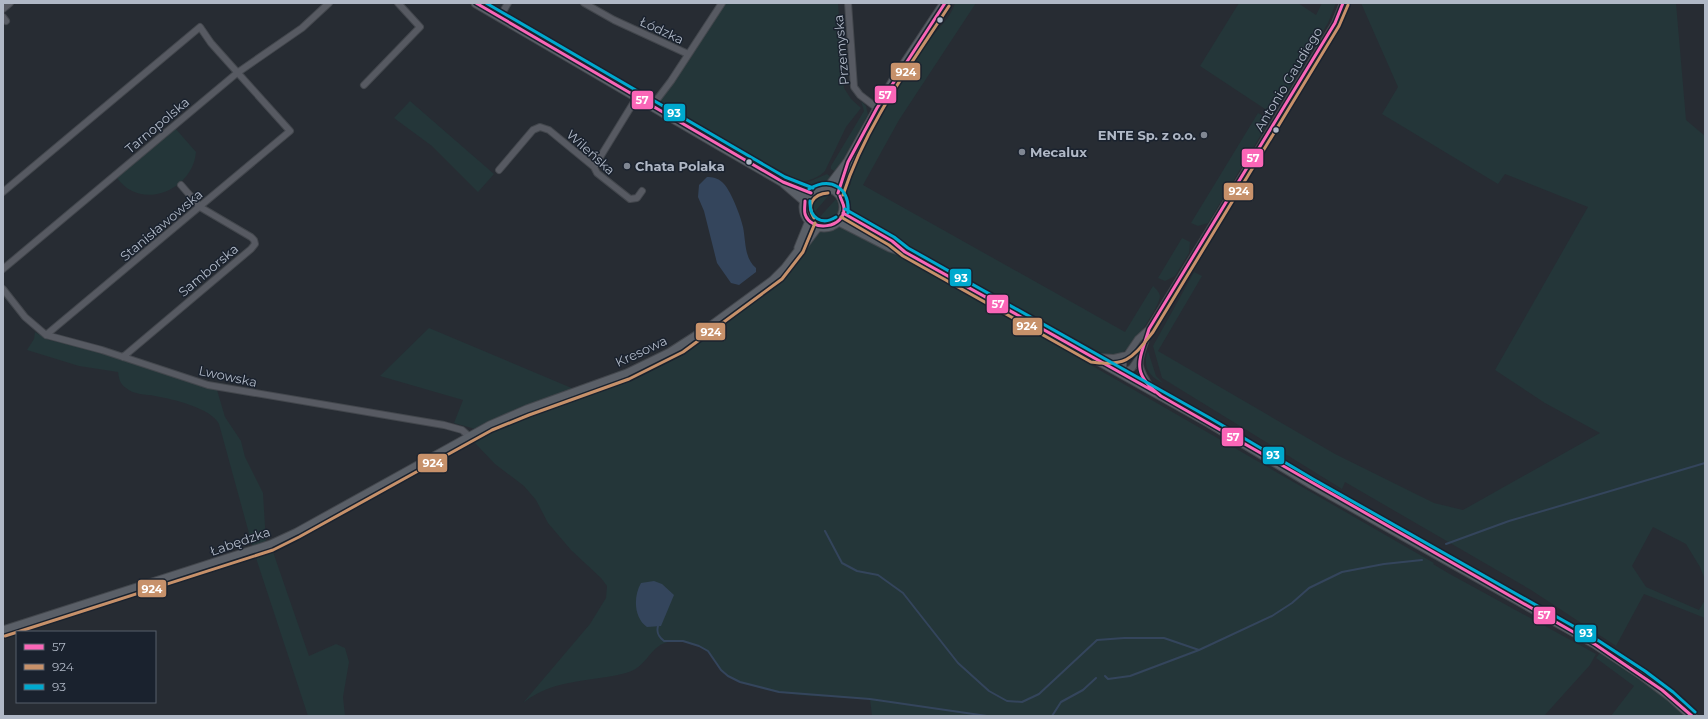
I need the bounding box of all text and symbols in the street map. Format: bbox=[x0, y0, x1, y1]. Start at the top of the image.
street label: Łódzka bbox=[638, 13, 686, 47]
street label: Przemyska bbox=[830, 14, 852, 86]
unlabelled marker bbox=[935, 15, 945, 25]
street label: Antonio Gaudiego bbox=[1251, 24, 1325, 134]
line badge: 924 bbox=[890, 62, 921, 81]
text: 924 bbox=[896, 65, 917, 79]
line badge: 57 bbox=[874, 85, 897, 104]
text: 57 bbox=[878, 88, 892, 102]
line badge: 57 bbox=[631, 90, 654, 110]
text: 57 bbox=[635, 93, 649, 107]
street label: Tarnopolska bbox=[122, 94, 192, 156]
line badge: 93 bbox=[663, 103, 686, 122]
text: 93 bbox=[667, 106, 681, 120]
unlabelled marker bbox=[1271, 125, 1281, 135]
street label: Wileńska bbox=[564, 126, 618, 178]
place label: ENTE Sp. z o.o. bbox=[1098, 127, 1196, 143]
marker: ENTE Sp. z o.o. bbox=[1199, 130, 1209, 140]
place label: Mecalux bbox=[1030, 144, 1087, 160]
marker: Mecalux bbox=[1017, 147, 1027, 157]
line badge: 57 bbox=[1241, 148, 1264, 168]
text: 57 bbox=[1246, 151, 1260, 165]
unlabelled marker bbox=[744, 157, 754, 167]
place label: Chata Polaka bbox=[635, 158, 725, 174]
marker: Chata Polaka bbox=[622, 161, 632, 171]
line badge: 924 bbox=[1223, 182, 1254, 201]
text: 924 bbox=[1229, 184, 1250, 198]
street label: Stanisławowska bbox=[117, 186, 205, 264]
street label: Samborska bbox=[175, 240, 241, 300]
line badge: 93 bbox=[949, 268, 972, 287]
text: 93 bbox=[954, 271, 968, 285]
line badge: 57 bbox=[986, 294, 1009, 314]
text: 57 bbox=[991, 297, 1005, 311]
line badge: 924 bbox=[1012, 317, 1043, 336]
text: 924 bbox=[1017, 319, 1038, 333]
line badge: 924 bbox=[695, 322, 726, 341]
text: 924 bbox=[701, 325, 722, 339]
street label: Kresowa bbox=[613, 332, 669, 370]
street label: Lwowska bbox=[197, 362, 259, 390]
line badge: 57 bbox=[1221, 427, 1244, 447]
text: 57 bbox=[1226, 430, 1240, 444]
line badge: 93 bbox=[1262, 446, 1285, 465]
text: 93 bbox=[1266, 448, 1280, 462]
line badge: 924 bbox=[417, 453, 448, 473]
text: 924 bbox=[423, 456, 444, 470]
street label: Łabędzka bbox=[208, 523, 272, 559]
line badge: 924 bbox=[137, 579, 167, 598]
text: 924 bbox=[142, 582, 163, 596]
line badge: 57 bbox=[1533, 606, 1556, 625]
text: 57 bbox=[1537, 608, 1551, 622]
line badge: 93 bbox=[1574, 624, 1597, 643]
text: 93 bbox=[1579, 626, 1593, 640]
legend bbox=[16, 631, 156, 703]
text: 57 bbox=[52, 639, 66, 654]
text: 924 bbox=[52, 659, 74, 674]
text: 93 bbox=[52, 679, 66, 694]

